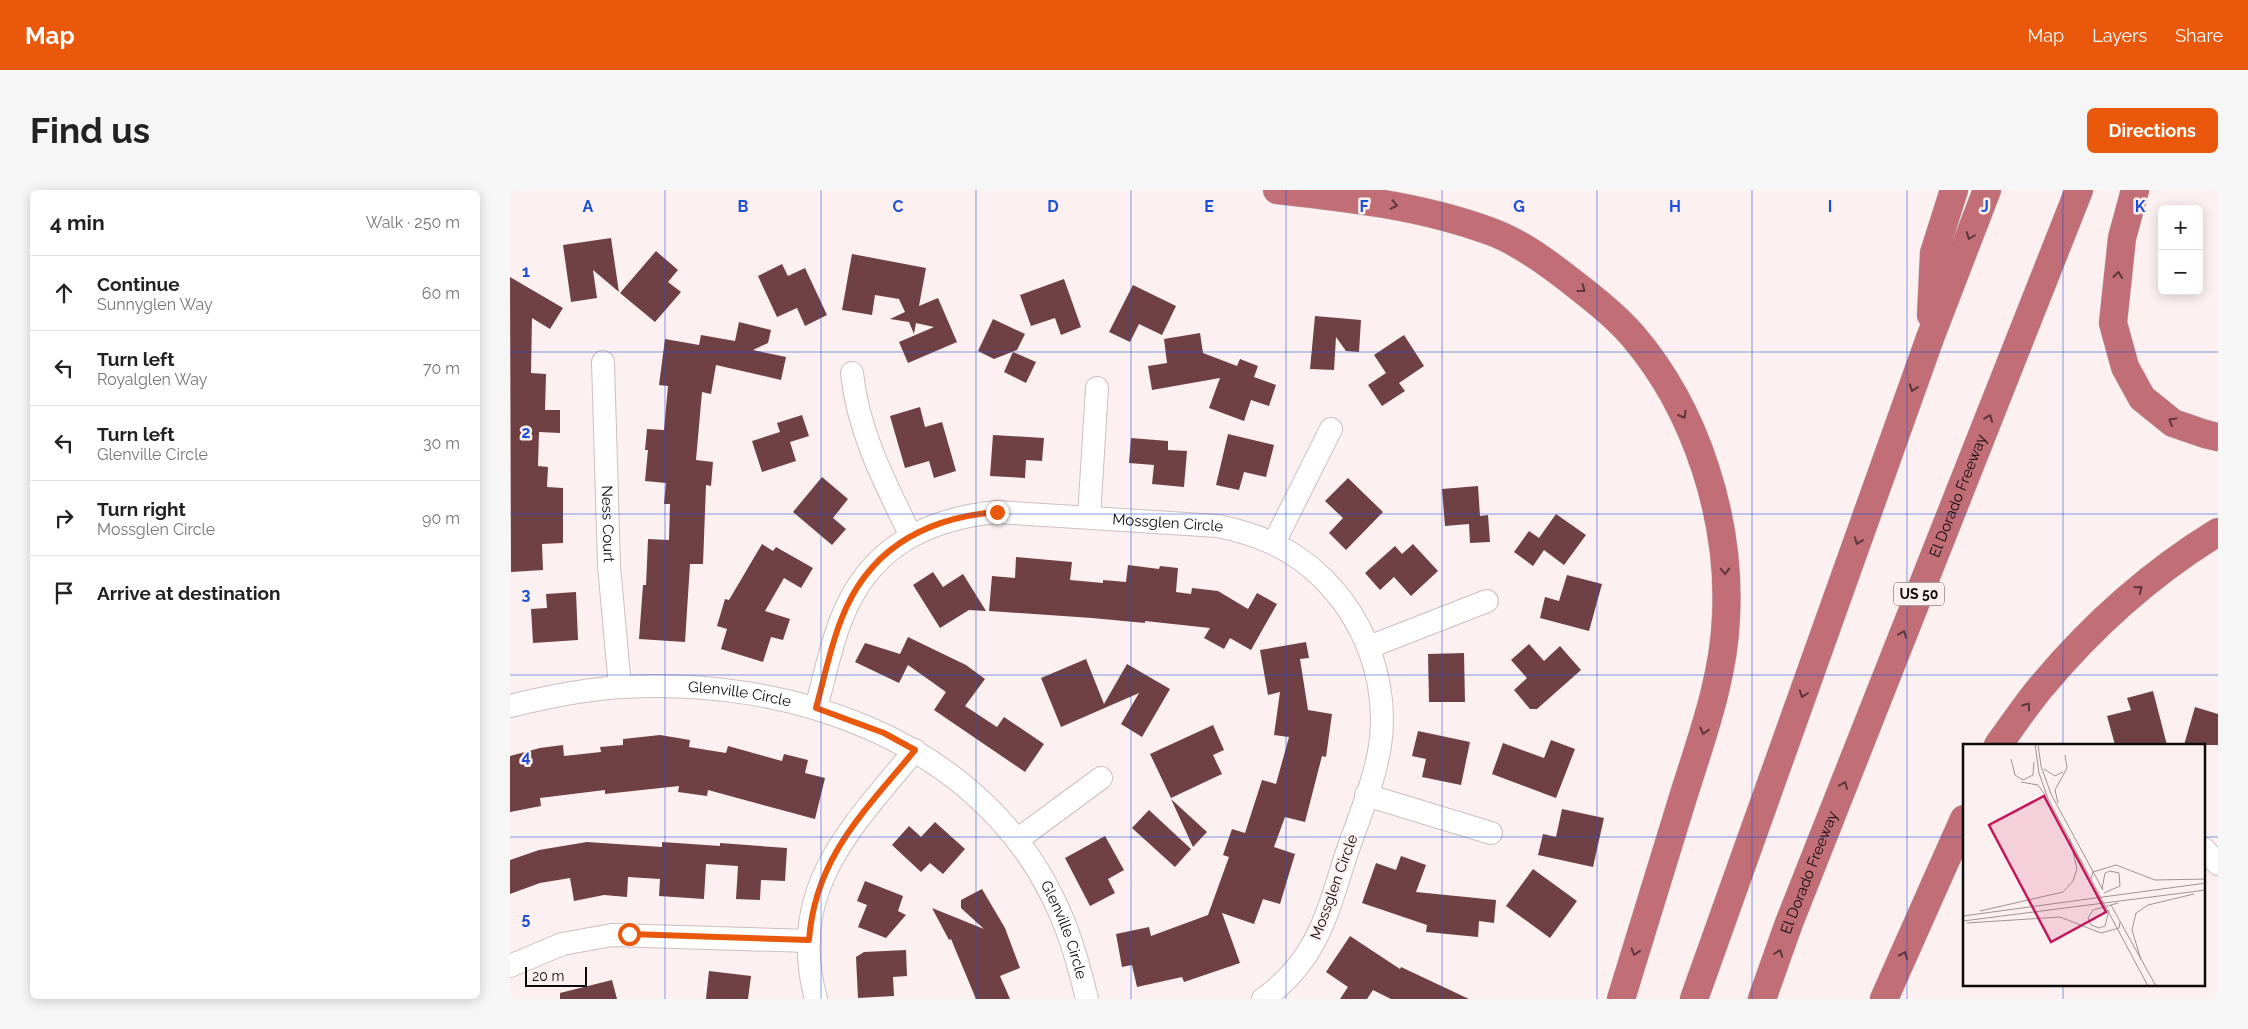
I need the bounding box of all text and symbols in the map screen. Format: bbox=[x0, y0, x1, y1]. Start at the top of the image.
text: Map bbox=[25, 21, 75, 50]
text: Map bbox=[2028, 25, 2064, 46]
text: Layers bbox=[2092, 25, 2147, 46]
text: Share bbox=[2175, 25, 2223, 46]
button: Directions bbox=[2087, 108, 2218, 153]
text: Find us bbox=[30, 110, 150, 151]
text: A bbox=[583, 197, 594, 216]
text: B bbox=[738, 197, 749, 216]
text: C bbox=[893, 197, 904, 216]
text: D bbox=[1047, 197, 1059, 216]
text: E bbox=[1204, 197, 1214, 216]
text: F bbox=[1359, 197, 1369, 216]
text: G bbox=[1513, 197, 1525, 216]
text: H bbox=[1669, 197, 1681, 216]
text: I bbox=[1828, 197, 1832, 216]
text: J bbox=[1981, 197, 1989, 216]
text: K bbox=[2135, 197, 2146, 216]
one-way arrow bbox=[1390, 200, 1399, 210]
map controls bbox=[2158, 205, 2203, 295]
button: + bbox=[2158, 205, 2203, 250]
text: 4 min bbox=[50, 210, 105, 235]
text: Walk · 250 m bbox=[366, 213, 460, 232]
one-way arrow bbox=[1965, 231, 1975, 239]
button: − bbox=[2158, 250, 2203, 295]
text: 1 bbox=[522, 262, 530, 281]
one-way arrow bbox=[2112, 270, 2123, 278]
text: Continue bbox=[97, 273, 180, 295]
icon: ahead bbox=[50, 279, 78, 307]
text: 60 m bbox=[422, 284, 460, 303]
one-way arrow bbox=[1576, 284, 1585, 292]
text: Sunnyglen Way bbox=[97, 295, 213, 314]
text: Turn left bbox=[97, 348, 174, 370]
icon: left bbox=[50, 354, 78, 382]
text: 70 m bbox=[423, 359, 460, 378]
text: Royalglen Way bbox=[97, 370, 207, 389]
one-way arrow bbox=[1908, 383, 1918, 391]
one-way arrow bbox=[1677, 409, 1687, 418]
one-way arrow bbox=[1982, 414, 1993, 423]
one-way arrow bbox=[2169, 417, 2178, 427]
text: Turn left bbox=[97, 423, 174, 445]
text: 2 bbox=[521, 423, 531, 442]
icon: left bbox=[50, 429, 78, 457]
street label: El Dorado Freeway bbox=[1926, 432, 1990, 560]
text: 30 m bbox=[423, 434, 460, 453]
text: Glenville Circle bbox=[97, 445, 208, 464]
street label: Ness Court bbox=[598, 485, 618, 563]
text: Turn right bbox=[97, 498, 186, 520]
route end bbox=[986, 501, 1009, 524]
icon: right bbox=[50, 504, 78, 532]
text: 90 m bbox=[422, 509, 460, 528]
street label: Mossglen Circle bbox=[1112, 510, 1225, 536]
text: Mossglen Circle bbox=[97, 520, 215, 539]
one-way arrow bbox=[1854, 536, 1864, 544]
one-way arrow bbox=[1720, 567, 1730, 575]
icon: arrive bbox=[50, 579, 78, 607]
text: Arrive at destination bbox=[97, 582, 281, 604]
road number: US 50 bbox=[1894, 582, 1944, 606]
text: 3 bbox=[522, 585, 531, 604]
one-way arrow bbox=[2133, 587, 2142, 595]
one-way arrow bbox=[1897, 630, 1908, 639]
street label: Glenville Circle bbox=[688, 678, 793, 711]
one-way arrow bbox=[1799, 689, 1809, 697]
one-way arrow bbox=[2021, 702, 2030, 712]
one-way arrow bbox=[1699, 726, 1709, 734]
inset map bbox=[1963, 744, 2206, 986]
text: 4 bbox=[521, 747, 531, 766]
one-way arrow bbox=[1838, 781, 1848, 790]
street label: El Dorado Freeway bbox=[1777, 808, 1841, 936]
street label: Mossglen Circle bbox=[1307, 832, 1361, 942]
street label: Glenville Circle bbox=[1037, 877, 1091, 981]
text: 5 bbox=[522, 909, 531, 928]
route start bbox=[618, 923, 641, 946]
one-way arrow bbox=[1631, 947, 1641, 955]
one-way arrow bbox=[1773, 949, 1783, 958]
one-way arrow bbox=[1897, 951, 1908, 960]
scale bar bbox=[525, 964, 588, 987]
text: 20 m bbox=[532, 968, 564, 984]

